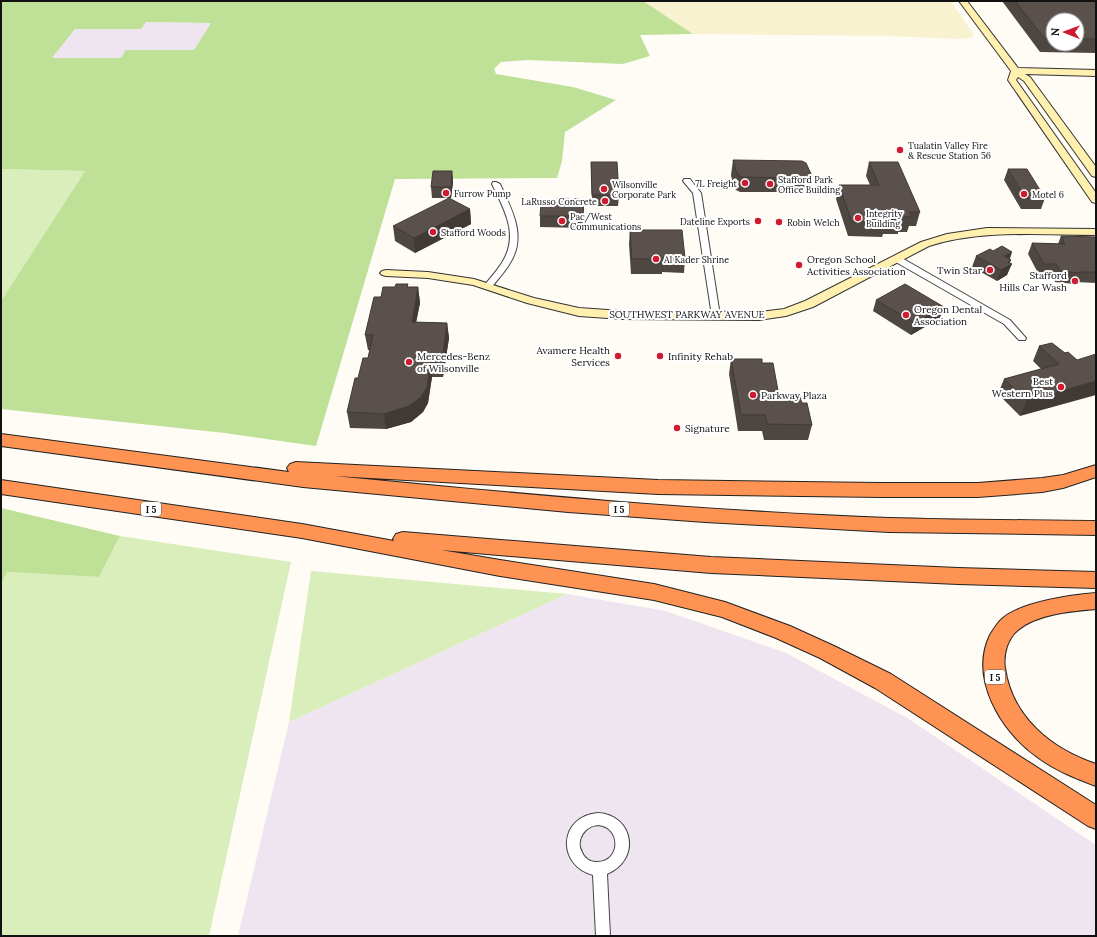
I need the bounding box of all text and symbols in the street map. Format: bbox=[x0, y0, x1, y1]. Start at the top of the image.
north arrow bbox=[1045, 12, 1085, 52]
text: N bbox=[1048, 27, 1062, 36]
place label: Tualatin Valley Fire & Rescue Station 56 bbox=[908, 140, 991, 161]
marker: Tualatin Valley Fire & Rescue Station 56 bbox=[895, 145, 905, 155]
place label: Stafford Park Office Building bbox=[778, 174, 841, 195]
place label: 7L Freight bbox=[695, 178, 738, 189]
marker: 7L Freight bbox=[740, 178, 750, 188]
place label: Wilsonville Corporate Park bbox=[612, 179, 676, 200]
marker: Stafford Park Office Building bbox=[765, 179, 775, 189]
marker: Wilsonville Corporate Park bbox=[599, 184, 609, 194]
marker: Furrow Pump bbox=[441, 188, 451, 198]
place label: Furrow Pump bbox=[454, 188, 511, 199]
marker: Motel 6 bbox=[1019, 189, 1029, 199]
place label: Motel 6 bbox=[1032, 189, 1064, 200]
place label: LaRusso Concrete bbox=[521, 196, 597, 207]
marker: LaRusso Concrete bbox=[600, 196, 610, 206]
place label: Integrity Building bbox=[866, 208, 903, 229]
place label: Pac/West Communications bbox=[570, 211, 641, 232]
marker: Integrity Building bbox=[853, 213, 863, 223]
marker: Pac/West Communications bbox=[557, 216, 567, 226]
place label: Dateline Exports bbox=[680, 216, 750, 227]
marker: Dateline Exports bbox=[753, 216, 763, 226]
marker: Robin Welch bbox=[774, 217, 784, 227]
place label: Robin Welch bbox=[787, 217, 840, 228]
marker: Stafford Woods bbox=[428, 227, 438, 237]
place label: Stafford Woods bbox=[441, 227, 506, 238]
place label: Oregon School Activities Association bbox=[806, 253, 906, 278]
marker: Al Kader Shrine bbox=[651, 254, 661, 264]
place label: Al Kader Shrine bbox=[663, 254, 729, 265]
marker: Oregon School Activities Association bbox=[794, 260, 804, 270]
place label: Twin Star bbox=[937, 264, 983, 277]
marker: Twin Star bbox=[985, 265, 995, 275]
place label: Stafford Hills Car Wash bbox=[999, 269, 1067, 294]
marker: Stafford Hills Car Wash bbox=[1070, 276, 1080, 286]
place label: Oregon Dental Association bbox=[913, 303, 983, 328]
street label: SOUTHWEST PARKWAY AVENUE bbox=[609, 308, 765, 321]
marker: Oregon Dental Association bbox=[901, 310, 911, 320]
place label: Avamere Health Services bbox=[535, 344, 610, 369]
place label: Mercedes-Benz of Wilsonville bbox=[417, 350, 490, 375]
place label: Infinity Rehab bbox=[668, 350, 733, 363]
marker: Avamere Health Services bbox=[613, 351, 623, 361]
marker: Infinity Rehab bbox=[655, 351, 665, 361]
marker: Mercedes-Benz of Wilsonville bbox=[404, 357, 414, 367]
place label: Best Western Plus bbox=[992, 375, 1053, 400]
marker: Best Western Plus bbox=[1056, 382, 1066, 392]
place label: Parkway Plaza bbox=[761, 389, 827, 402]
marker: Parkway Plaza bbox=[748, 390, 758, 400]
place label: Signature bbox=[685, 422, 730, 435]
marker: Signature bbox=[672, 423, 682, 433]
road number: I 5 bbox=[141, 502, 161, 516]
road number: I 5 bbox=[609, 502, 629, 516]
road number: I 5 bbox=[985, 670, 1005, 684]

